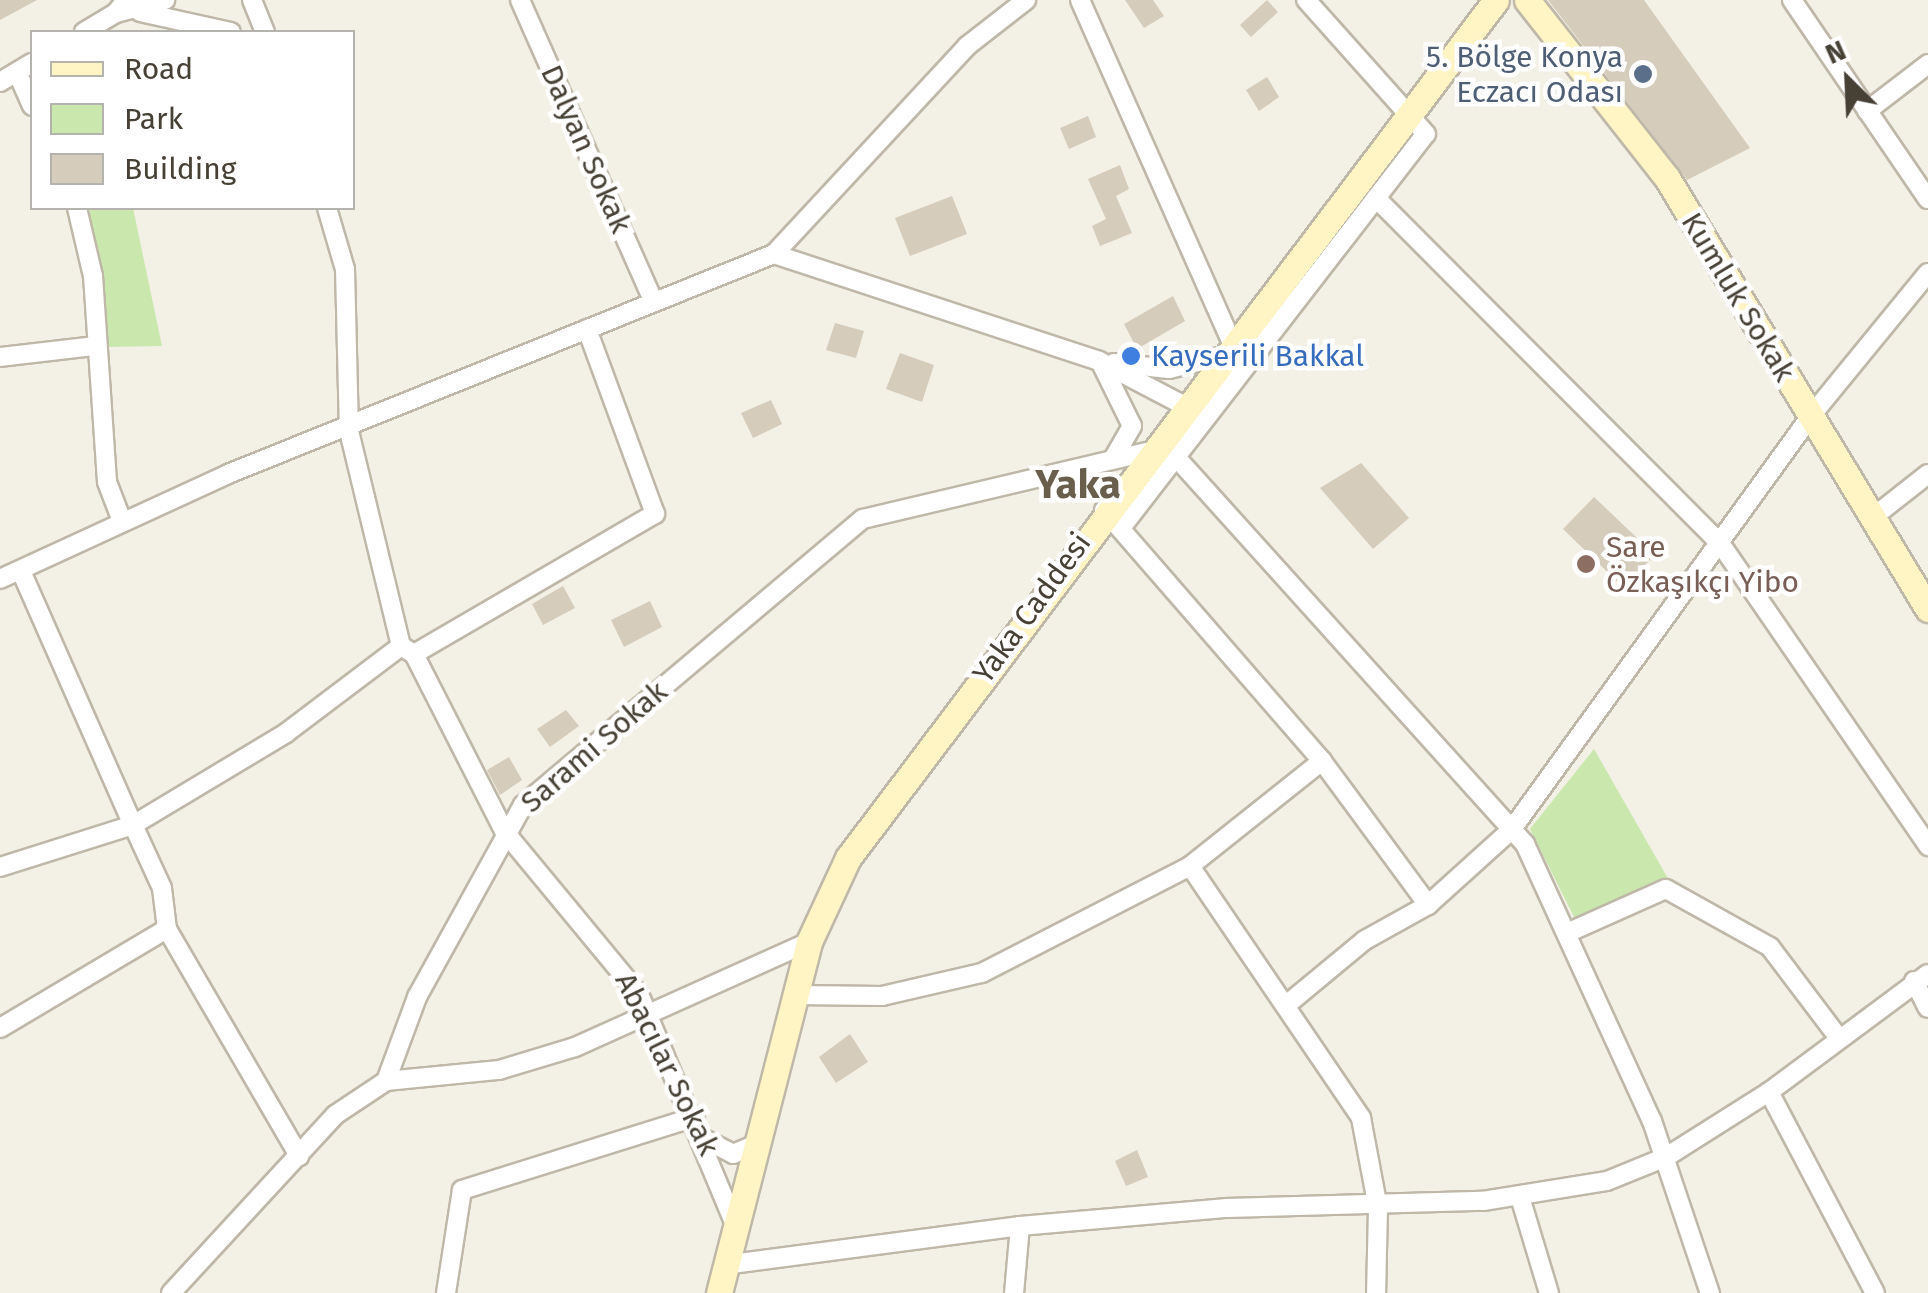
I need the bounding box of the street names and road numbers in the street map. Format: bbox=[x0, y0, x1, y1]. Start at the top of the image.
street label: Dalyan Sokak bbox=[533, 59, 639, 239]
street label: Kumluk Sokak bbox=[1673, 206, 1803, 388]
street label: Yaka Caddesi bbox=[965, 526, 1099, 690]
street label: Sarami Sokak bbox=[513, 674, 675, 820]
street label: Abacılar Sokak bbox=[607, 967, 727, 1161]

